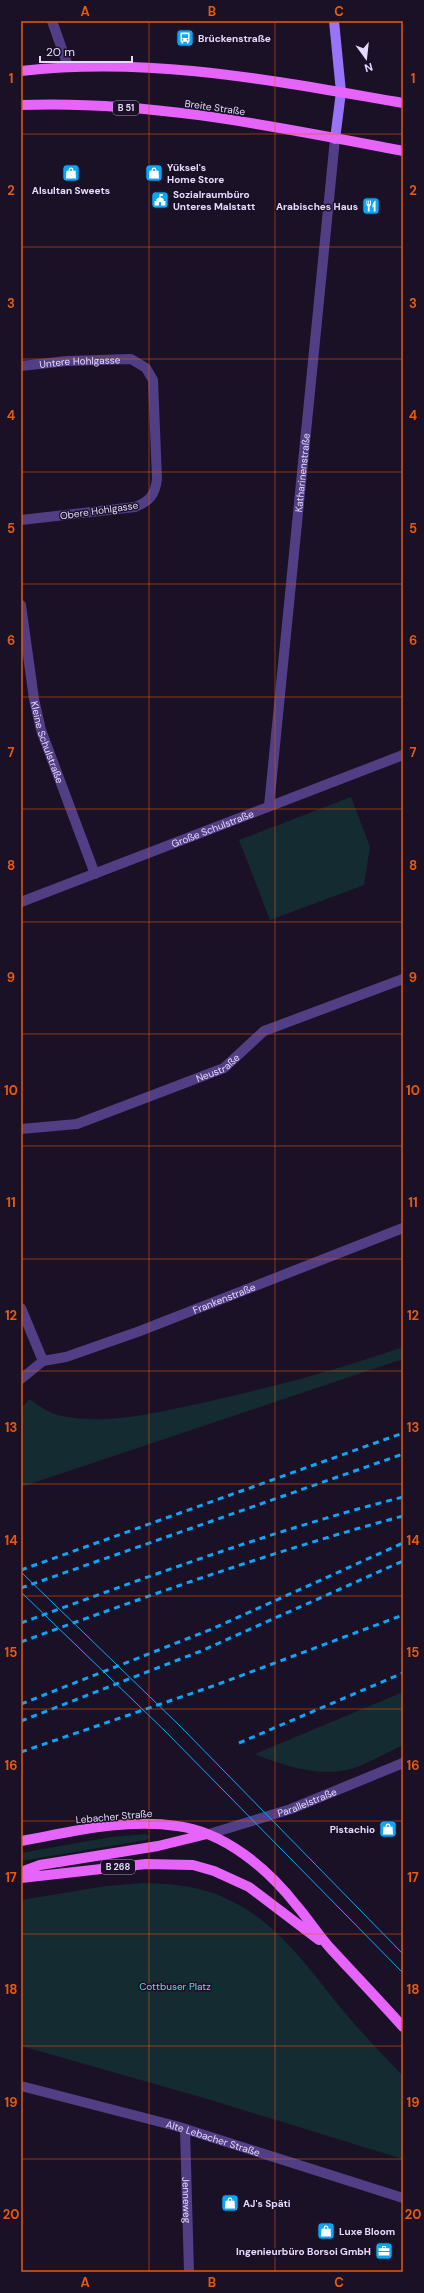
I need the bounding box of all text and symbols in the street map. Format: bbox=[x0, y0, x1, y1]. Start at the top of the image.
text: A bbox=[80, 3, 90, 20]
text: B bbox=[208, 3, 216, 20]
text: C bbox=[334, 3, 344, 20]
bus stop icon: Brückenstraße bbox=[175, 28, 195, 48]
place label: Brückenstraße bbox=[198, 32, 271, 45]
scale bar bbox=[40, 38, 132, 64]
north arrow bbox=[346, 38, 386, 78]
text: 20 m bbox=[46, 44, 75, 60]
text: N bbox=[363, 60, 374, 75]
text: 1 bbox=[9, 70, 13, 87]
text: 1 bbox=[411, 70, 415, 87]
street label: Breite Straße bbox=[184, 97, 246, 118]
road number: B 51 bbox=[113, 101, 139, 115]
place label: Yüksel's Home Store bbox=[167, 161, 224, 186]
shop icon: Alsultan Sweets bbox=[61, 163, 81, 183]
shop icon: Yüksel's Home Store bbox=[144, 163, 164, 183]
text: 2 bbox=[7, 182, 15, 199]
text: 2 bbox=[409, 182, 417, 199]
place label: Alsultan Sweets bbox=[32, 184, 110, 197]
place label: Sozialraumbüro Unteres Malstatt bbox=[173, 188, 255, 213]
public building icon: Sozialraumbüro Unteres Malstatt bbox=[150, 190, 170, 210]
restaurant icon: Arabisches Haus bbox=[361, 196, 381, 216]
place label: Arabisches Haus bbox=[276, 200, 358, 213]
text: 3 bbox=[7, 295, 15, 312]
text: 3 bbox=[409, 295, 417, 312]
street label: Untere Hohlgasse bbox=[39, 353, 121, 371]
text: 4 bbox=[7, 407, 15, 424]
text: 4 bbox=[409, 407, 417, 424]
street label: Katharinenstraße bbox=[292, 432, 313, 513]
street label: Obere Hohlgasse bbox=[59, 499, 139, 522]
text: 5 bbox=[7, 520, 15, 537]
text: 5 bbox=[409, 520, 417, 537]
text: 6 bbox=[7, 632, 15, 649]
text: 6 bbox=[409, 632, 417, 649]
street label: Kleine Schulstraße bbox=[28, 700, 66, 785]
text: 7 bbox=[8, 744, 15, 761]
text: 7 bbox=[410, 744, 417, 761]
street label: Große Schulstraße bbox=[169, 807, 256, 851]
text: 8 bbox=[7, 857, 15, 874]
text: 8 bbox=[409, 857, 417, 874]
text: 9 bbox=[7, 969, 15, 986]
text: 9 bbox=[409, 969, 417, 986]
street label: Neustraße bbox=[194, 1051, 243, 1085]
text: 10 bbox=[4, 1082, 18, 1099]
text: 10 bbox=[406, 1082, 420, 1099]
text: 11 bbox=[6, 1194, 16, 1211]
text: 11 bbox=[408, 1194, 418, 1211]
street label: Frankenstraße bbox=[191, 1280, 258, 1317]
text: 12 bbox=[5, 1307, 17, 1324]
text: 12 bbox=[407, 1307, 419, 1324]
text: 13 bbox=[5, 1419, 17, 1436]
text: 13 bbox=[407, 1419, 419, 1436]
text: 14 bbox=[4, 1532, 18, 1549]
text: 14 bbox=[406, 1532, 420, 1549]
text: 15 bbox=[5, 1644, 17, 1661]
text: 15 bbox=[407, 1644, 419, 1661]
text: 16 bbox=[5, 1757, 17, 1774]
text: 16 bbox=[407, 1757, 419, 1774]
street label: Parallelstraße bbox=[276, 1785, 339, 1820]
street label: Lebacher Straße bbox=[75, 1807, 153, 1826]
shop icon: Pistachio bbox=[378, 1819, 398, 1839]
place label: Pistachio bbox=[330, 1823, 375, 1836]
road number: B 268 bbox=[101, 1860, 135, 1874]
text: 17 bbox=[5, 1869, 17, 1886]
text: 17 bbox=[407, 1869, 419, 1886]
park label: Cottbuser Platz bbox=[139, 1980, 211, 1993]
text: 18 bbox=[5, 1981, 17, 1998]
text: 18 bbox=[407, 1981, 419, 1998]
text: 19 bbox=[5, 2094, 18, 2111]
text: 19 bbox=[407, 2094, 420, 2111]
street label: Alte Lebacher Straße bbox=[164, 2118, 262, 2159]
street label: Jenneweg bbox=[179, 2177, 194, 2224]
shop icon: AJ's Späti bbox=[220, 2193, 240, 2213]
place label: AJ's Späti bbox=[243, 2197, 291, 2210]
text: 20 bbox=[3, 2206, 19, 2223]
text: 20 bbox=[405, 2206, 421, 2223]
shop icon: Luxe Bloom bbox=[316, 2221, 336, 2241]
place label: Luxe Bloom bbox=[339, 2225, 395, 2238]
office icon: Ingenieurbüro Borsoi GmbH bbox=[374, 2241, 394, 2261]
place label: Ingenieurbüro Borsoi GmbH bbox=[236, 2245, 371, 2258]
text: A bbox=[80, 2274, 90, 2291]
text: B bbox=[208, 2274, 216, 2291]
text: C bbox=[334, 2274, 344, 2291]

